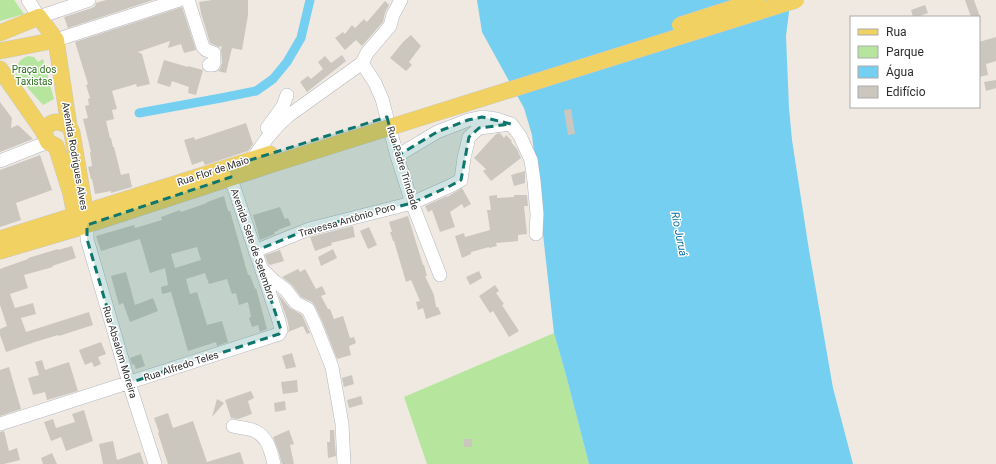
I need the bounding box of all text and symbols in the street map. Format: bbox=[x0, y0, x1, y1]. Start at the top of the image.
legend bbox=[850, 16, 980, 108]
text: Rua bbox=[886, 25, 907, 39]
text: Parque bbox=[886, 45, 924, 59]
park label: Praça dos Taxistas bbox=[12, 64, 56, 87]
text: Água bbox=[886, 64, 914, 79]
text: Edifício bbox=[886, 85, 926, 99]
street label: Avenida Rodrigues Alves bbox=[60, 101, 90, 211]
street label: Rua Padre Trindade bbox=[385, 125, 421, 211]
street label: Rua Flor de Maio bbox=[176, 154, 251, 188]
street label: Avenida Sete de Setembro bbox=[229, 187, 277, 301]
street label: Travessa Antônio Poro bbox=[297, 201, 397, 239]
water label: Rio Juruá bbox=[668, 211, 690, 258]
street label: Rua Absalom Moreira bbox=[101, 305, 139, 399]
street label: Rua Alfredo Teles bbox=[142, 349, 220, 383]

